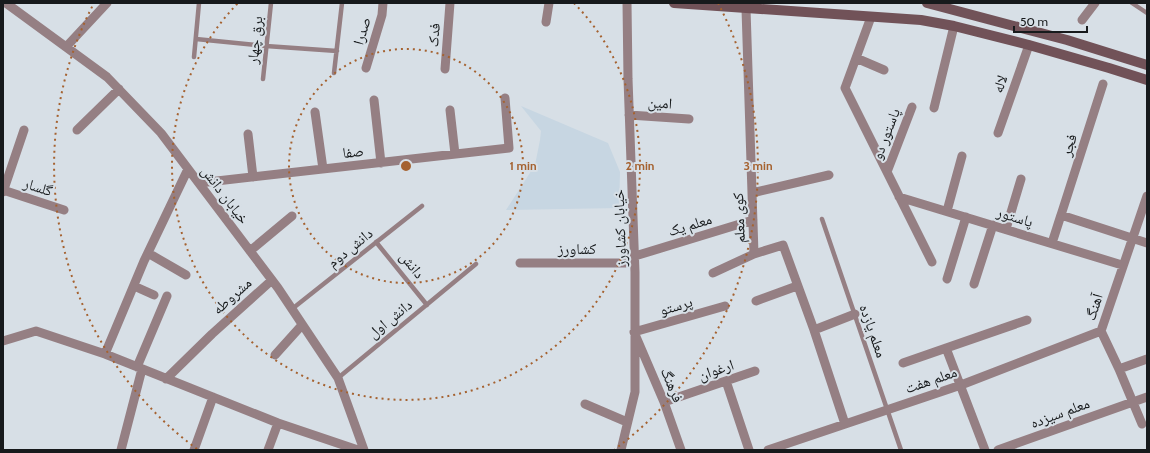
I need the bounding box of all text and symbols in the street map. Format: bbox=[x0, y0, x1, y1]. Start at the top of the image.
scale bar bbox=[1014, 8, 1087, 34]
text: 50 m bbox=[1020, 14, 1048, 29]
street label: برق چهار bbox=[243, 15, 267, 66]
street label: صدرا bbox=[349, 15, 375, 47]
street label: فدک bbox=[424, 22, 444, 48]
street label: لاله bbox=[989, 73, 1011, 95]
street label: امین bbox=[647, 93, 673, 114]
street label: پاستور دو bbox=[868, 106, 904, 162]
street label: فجر bbox=[1057, 132, 1081, 159]
street label: صفا bbox=[341, 142, 365, 162]
text: 1 min bbox=[509, 158, 537, 173]
text: 2 min bbox=[626, 158, 654, 173]
text: 3 min bbox=[743, 158, 773, 173]
centre of rings bbox=[399, 159, 413, 173]
street label: خیابان دانش bbox=[197, 162, 253, 229]
street label: گلسار bbox=[20, 174, 55, 200]
street label: خیابان کشاورز bbox=[610, 189, 631, 268]
street label: کوی معلم bbox=[729, 192, 750, 244]
street label: پاستور bbox=[994, 203, 1035, 231]
street label: معلم یک bbox=[666, 210, 714, 241]
street label: دانش دوم bbox=[324, 224, 377, 272]
street label: کشاورز bbox=[557, 240, 596, 258]
street label: دانش bbox=[395, 248, 428, 283]
street label: مشروطه bbox=[209, 274, 255, 318]
street label: آهنگ bbox=[1081, 290, 1107, 323]
street label: پرستو bbox=[657, 293, 695, 319]
street label: دانش اول bbox=[364, 296, 417, 343]
street label: معلم یازده bbox=[855, 302, 891, 360]
street label: ارغوان bbox=[696, 356, 736, 385]
street label: معلم هفت bbox=[903, 363, 960, 398]
street label: فرهنگ bbox=[657, 365, 687, 405]
street label: معلم سیزده bbox=[1028, 394, 1093, 433]

